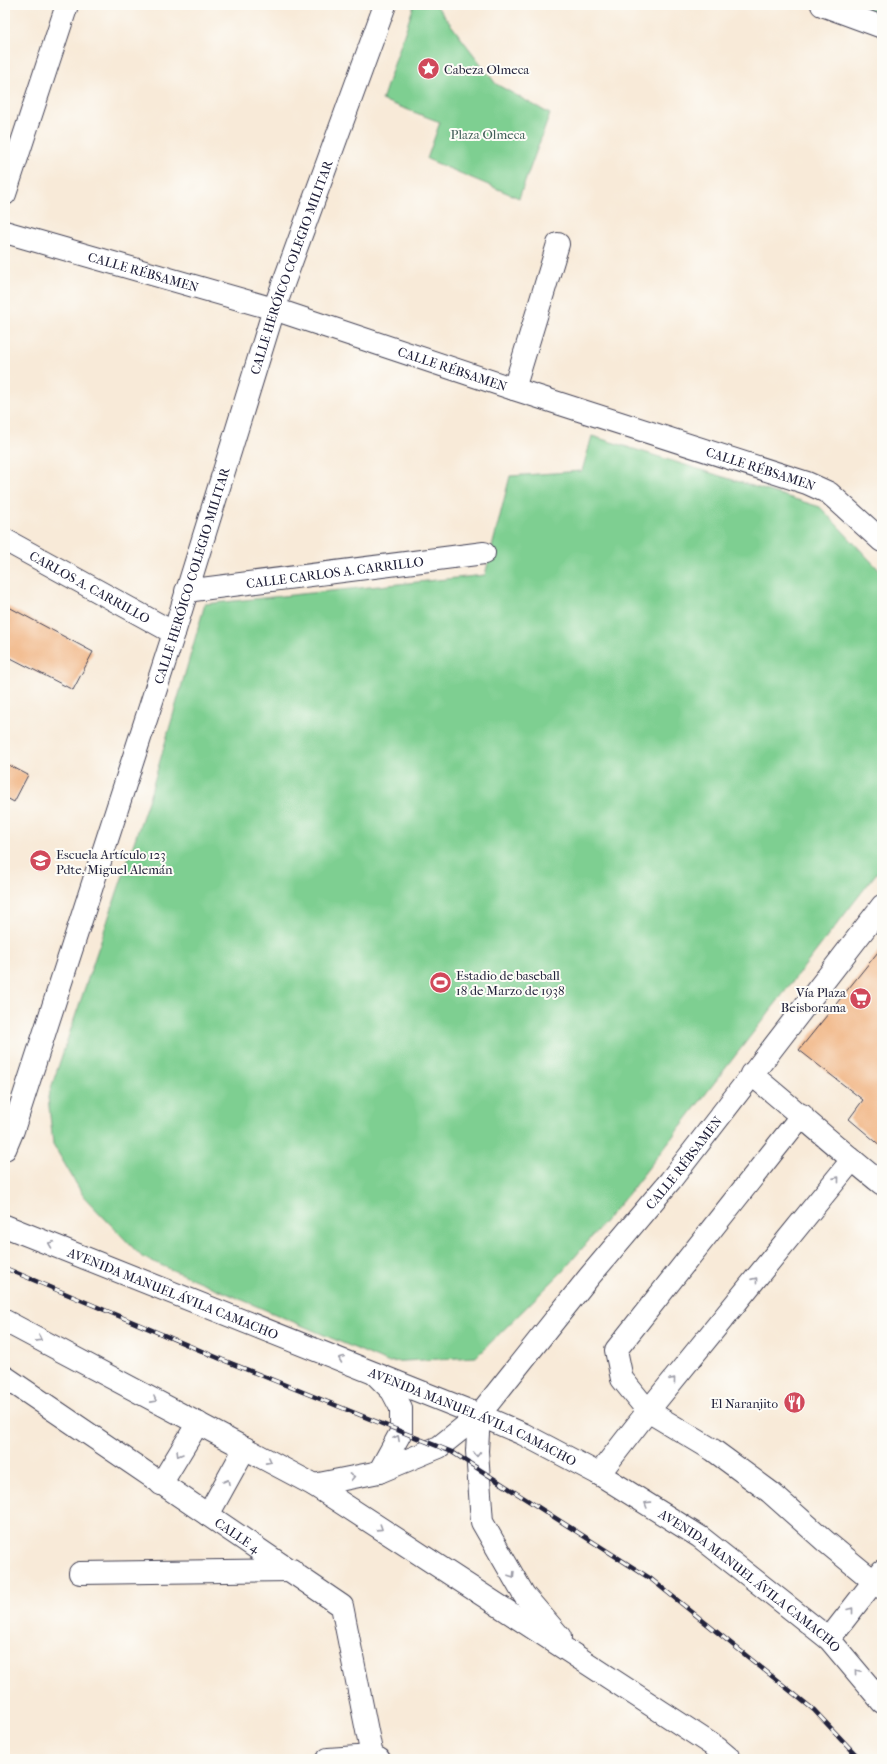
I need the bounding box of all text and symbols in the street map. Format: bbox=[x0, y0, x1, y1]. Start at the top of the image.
place icon: Cabeza Olmeca bbox=[416, 56, 442, 82]
place label: Cabeza Olmeca bbox=[444, 62, 530, 77]
park label: Plaza Olmeca bbox=[451, 127, 526, 142]
street label: CALLE HERÓICO COLEGIO MILITAR bbox=[247, 158, 335, 376]
street label: CALLE RÉBSAMEN bbox=[86, 249, 201, 295]
street label: CALLE RÉBSAMEN bbox=[396, 343, 509, 394]
street label: CALLE RÉBSAMEN bbox=[704, 444, 818, 493]
street label: CALLE HERÓICO COLEGIO MILITAR bbox=[151, 465, 232, 686]
street label: CARLOS A. CARRILLO bbox=[27, 548, 153, 626]
street label: CALLE CARLOS A. CARRILLO bbox=[245, 553, 424, 591]
place label: Escuela Artículo 123 Pdte. Miguel Alemán bbox=[56, 847, 173, 877]
school or university icon: Escuela Artículo 123 Pdte. Miguel Alemán bbox=[27, 848, 53, 874]
place label: Estadio de baseball 18 de Marzo de 1938 bbox=[456, 968, 564, 998]
sports icon: Estadio de baseball 18 de Marzo de 1938 bbox=[427, 969, 453, 995]
place label: Vía Plaza Beisborama bbox=[781, 985, 847, 1015]
supermarket icon: Vía Plaza Beisborama bbox=[848, 986, 874, 1012]
street label: CALLE RÉBSAMEN bbox=[642, 1113, 725, 1212]
one-way arrow bbox=[832, 1176, 839, 1183]
one-way arrow bbox=[47, 1240, 54, 1248]
street label: AVENIDA MANUEL ÁVILA CAMACHO bbox=[65, 1244, 281, 1342]
one-way arrow bbox=[750, 1277, 757, 1284]
one-way arrow bbox=[35, 1334, 43, 1342]
one-way arrow bbox=[337, 1355, 344, 1363]
street label: AVENIDA MANUEL ÁVILA CAMACHO bbox=[366, 1364, 579, 1468]
one-way arrow bbox=[668, 1378, 675, 1385]
restaurant icon: El Naranjito bbox=[781, 1390, 807, 1416]
one-way arrow bbox=[150, 1396, 157, 1403]
place label: El Naranjito bbox=[711, 1396, 778, 1411]
one-way arrow bbox=[393, 1435, 400, 1442]
one-way arrow bbox=[177, 1450, 184, 1457]
one-way arrow bbox=[473, 1451, 481, 1457]
one-way arrow bbox=[265, 1456, 272, 1464]
one-way arrow bbox=[349, 1474, 356, 1482]
one-way arrow bbox=[222, 1478, 229, 1486]
one-way arrow bbox=[644, 1501, 651, 1509]
street label: AVENIDA MANUEL ÁVILA CAMACHO bbox=[655, 1505, 844, 1655]
street label: CALLE 4 bbox=[212, 1514, 263, 1556]
one-way arrow bbox=[376, 1523, 383, 1530]
one-way arrow bbox=[508, 1571, 515, 1578]
one-way arrow bbox=[846, 1608, 853, 1615]
one-way arrow bbox=[854, 1670, 861, 1677]

